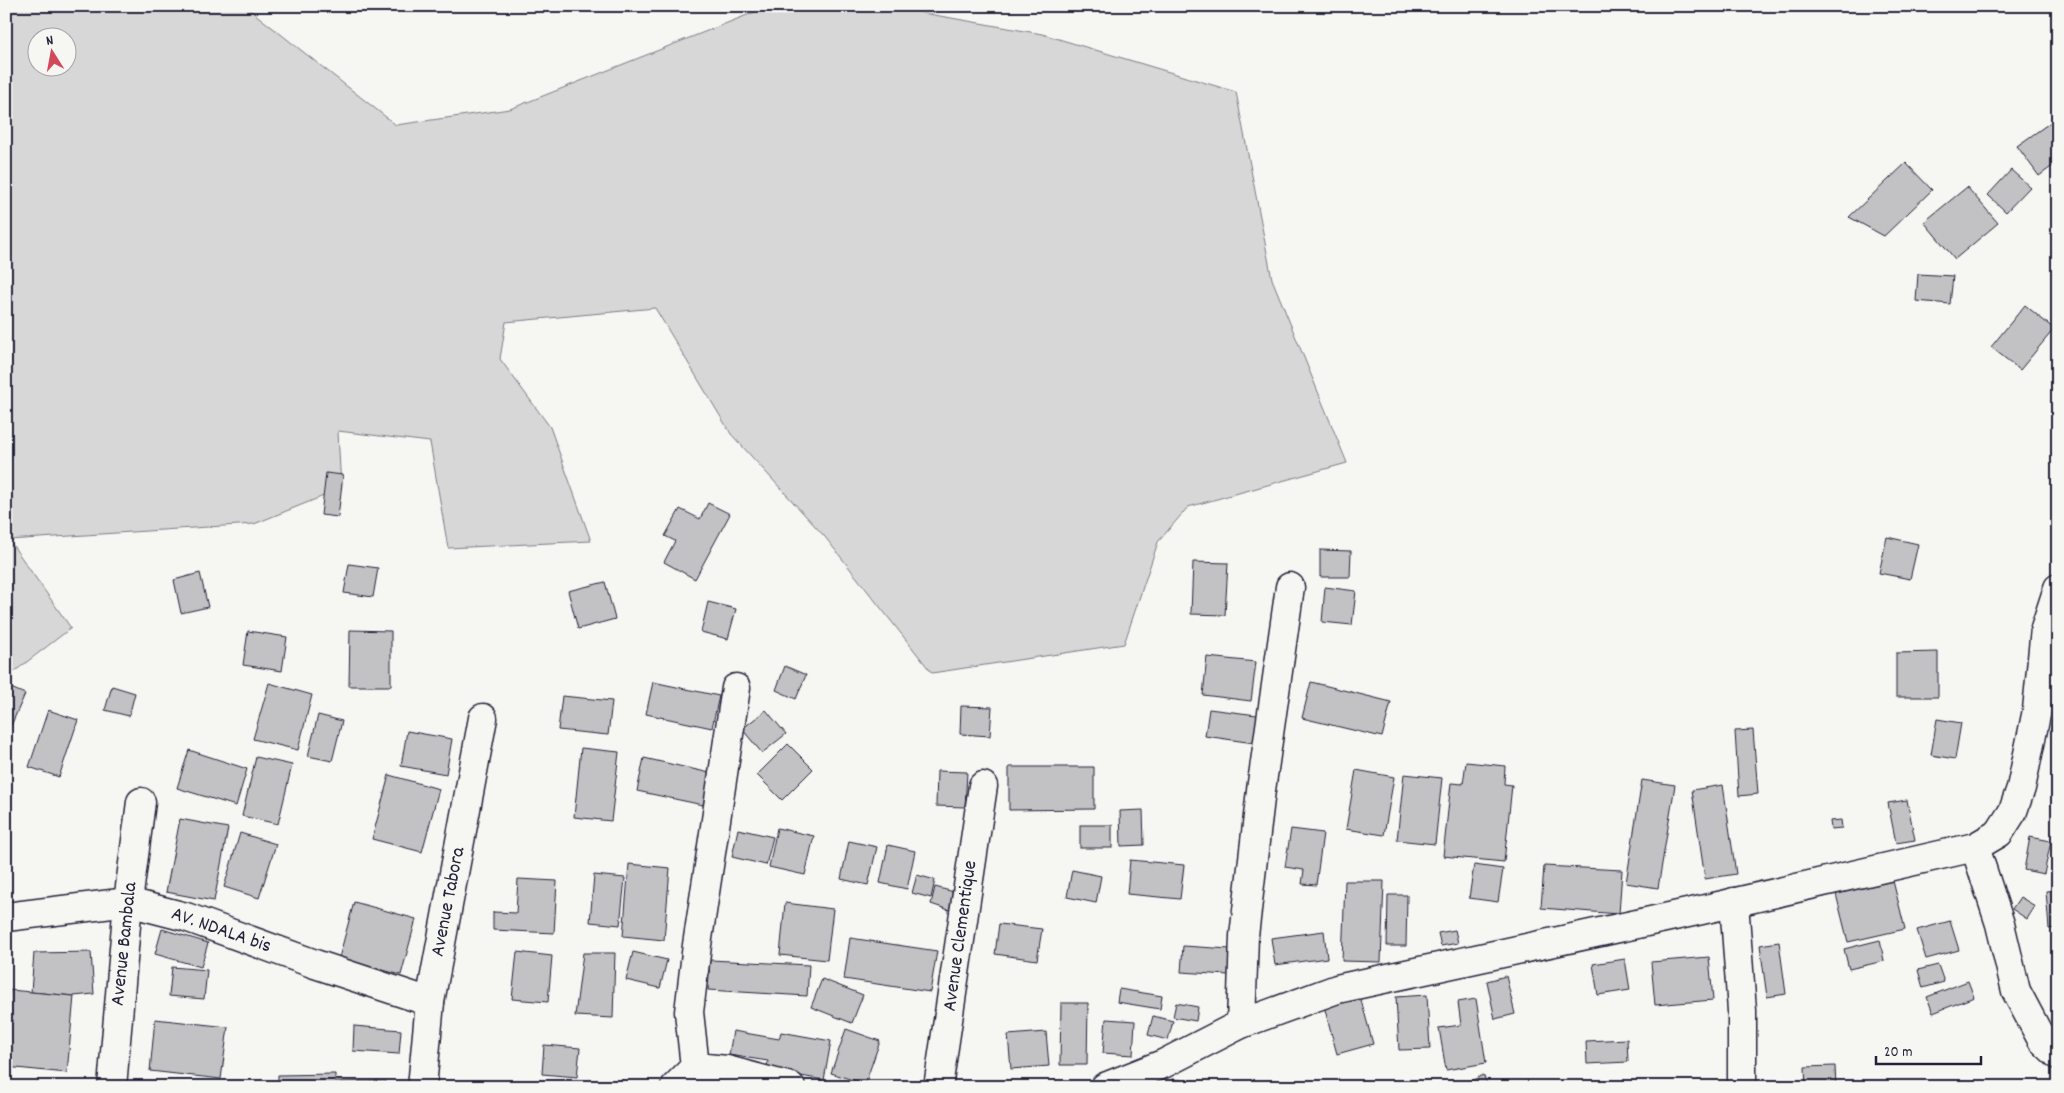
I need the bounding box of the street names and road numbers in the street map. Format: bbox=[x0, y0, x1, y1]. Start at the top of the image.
street label: Avenue Tabora bbox=[425, 844, 473, 959]
street label: Avenue Clementique bbox=[937, 859, 985, 1013]
street label: Avenue Bambala bbox=[105, 880, 145, 1007]
street label: AV. NDALA bis bbox=[167, 901, 275, 961]

